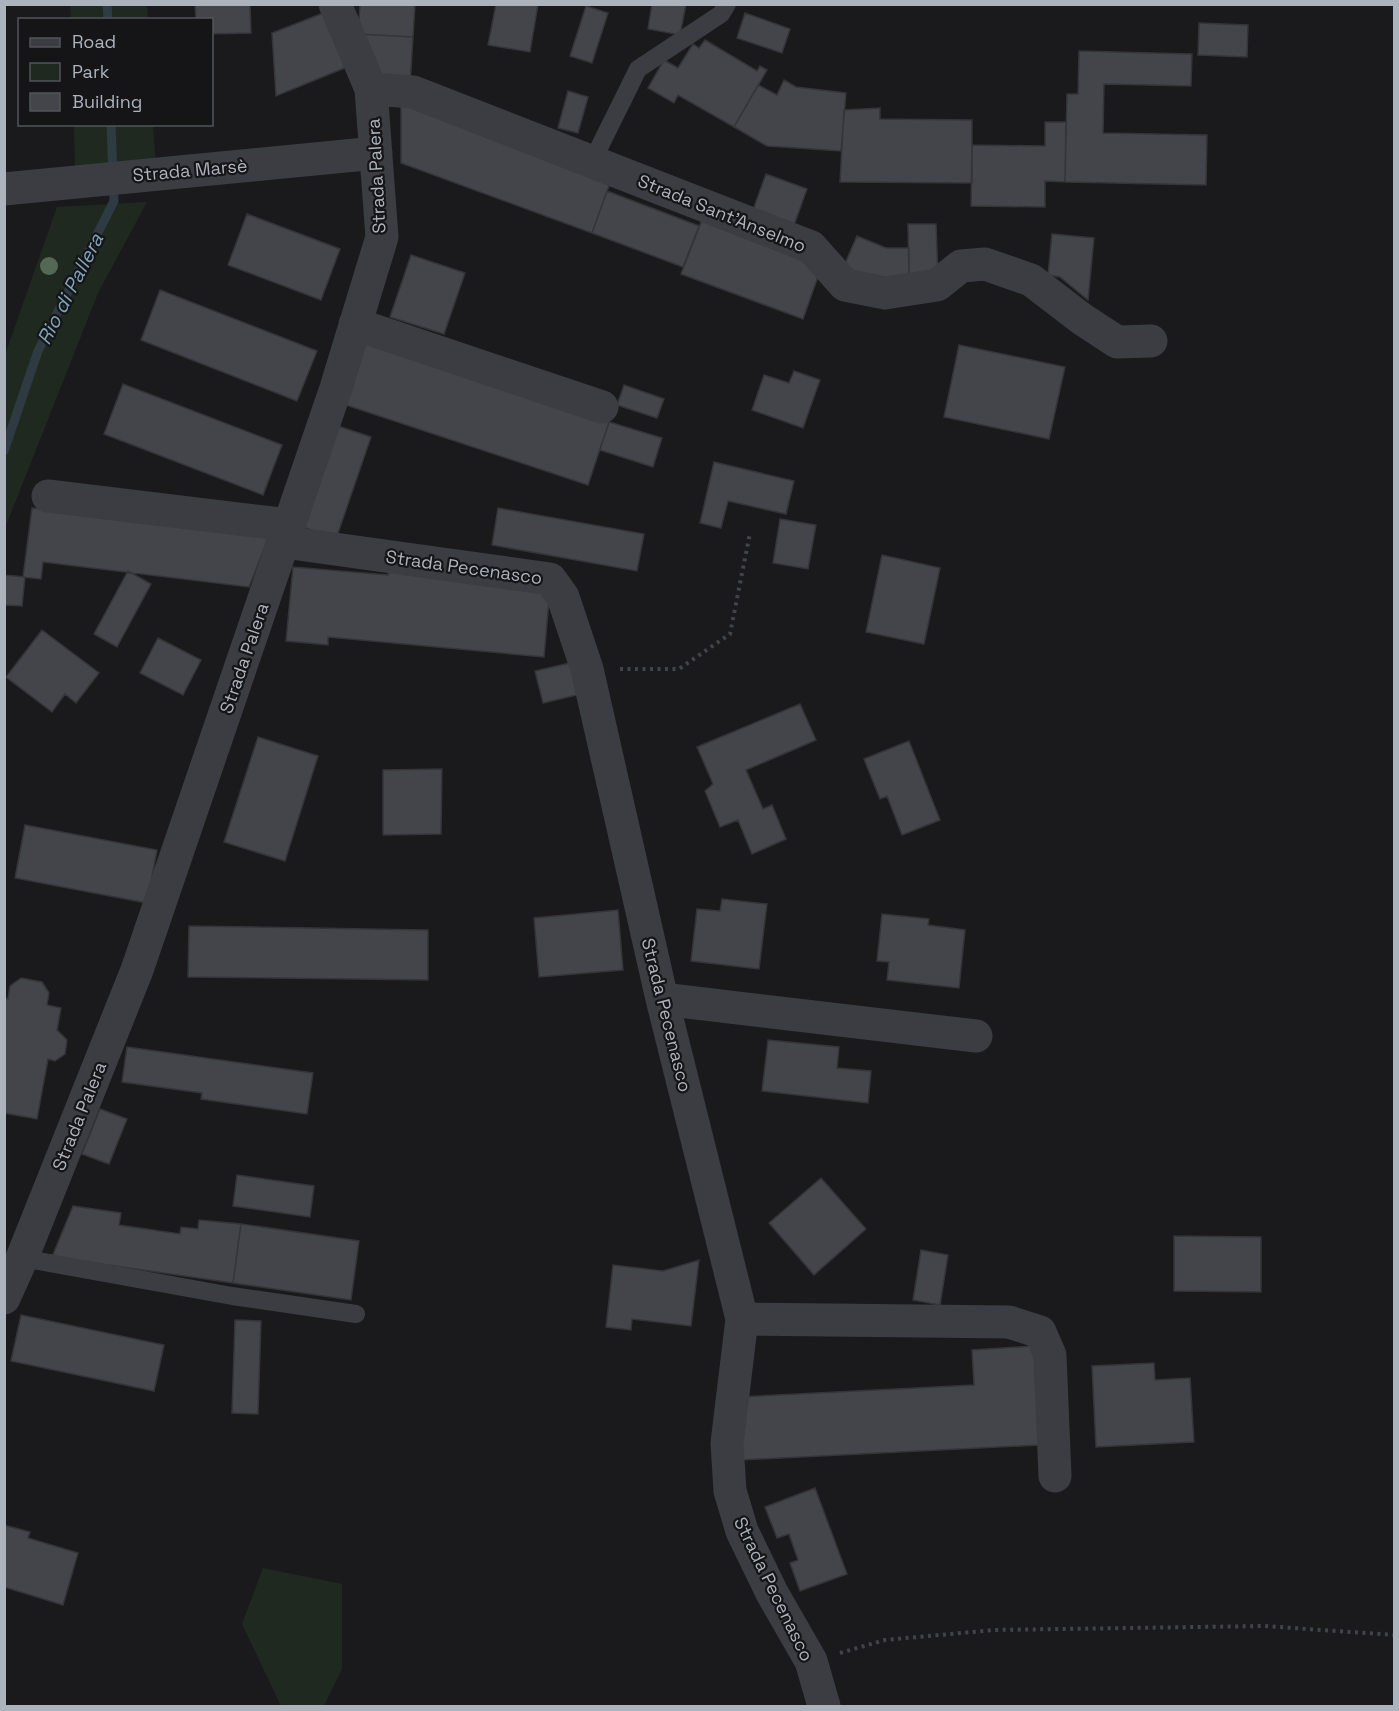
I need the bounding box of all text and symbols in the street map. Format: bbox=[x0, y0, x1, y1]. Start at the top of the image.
legend bbox=[18, 18, 213, 126]
text: Road bbox=[72, 30, 116, 53]
text: Park bbox=[72, 60, 110, 83]
text: Building bbox=[72, 90, 142, 113]
street label: Strada Palera bbox=[361, 118, 391, 234]
street label: Strada Marsè bbox=[132, 154, 248, 186]
street label: Strada Sant'Anselmo bbox=[634, 169, 810, 257]
water label: Rio di Pallera bbox=[31, 228, 109, 349]
street label: Strada Pecenasco bbox=[384, 545, 544, 589]
street label: Strada Palera bbox=[214, 600, 274, 716]
street label: Strada Pecenasco bbox=[637, 936, 697, 1094]
street label: Strada Palera bbox=[47, 1058, 111, 1174]
street label: Strada Pecenasco bbox=[729, 1513, 819, 1665]

